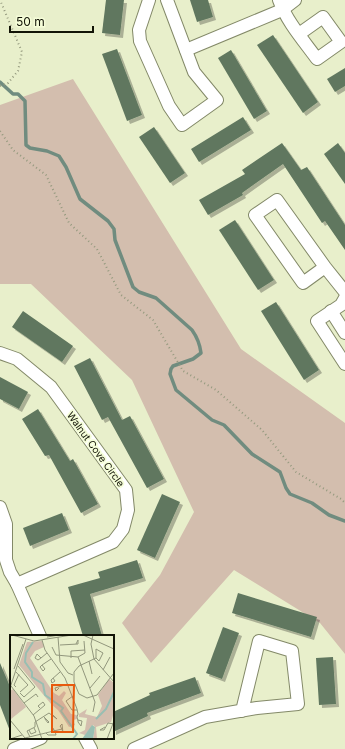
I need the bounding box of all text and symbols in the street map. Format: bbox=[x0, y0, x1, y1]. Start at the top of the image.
scale bar bbox=[10, 8, 93, 34]
text: 50 m bbox=[16, 14, 45, 29]
street label: Walnut Cove Circle bbox=[65, 409, 127, 489]
inset map bbox=[10, 635, 114, 739]

